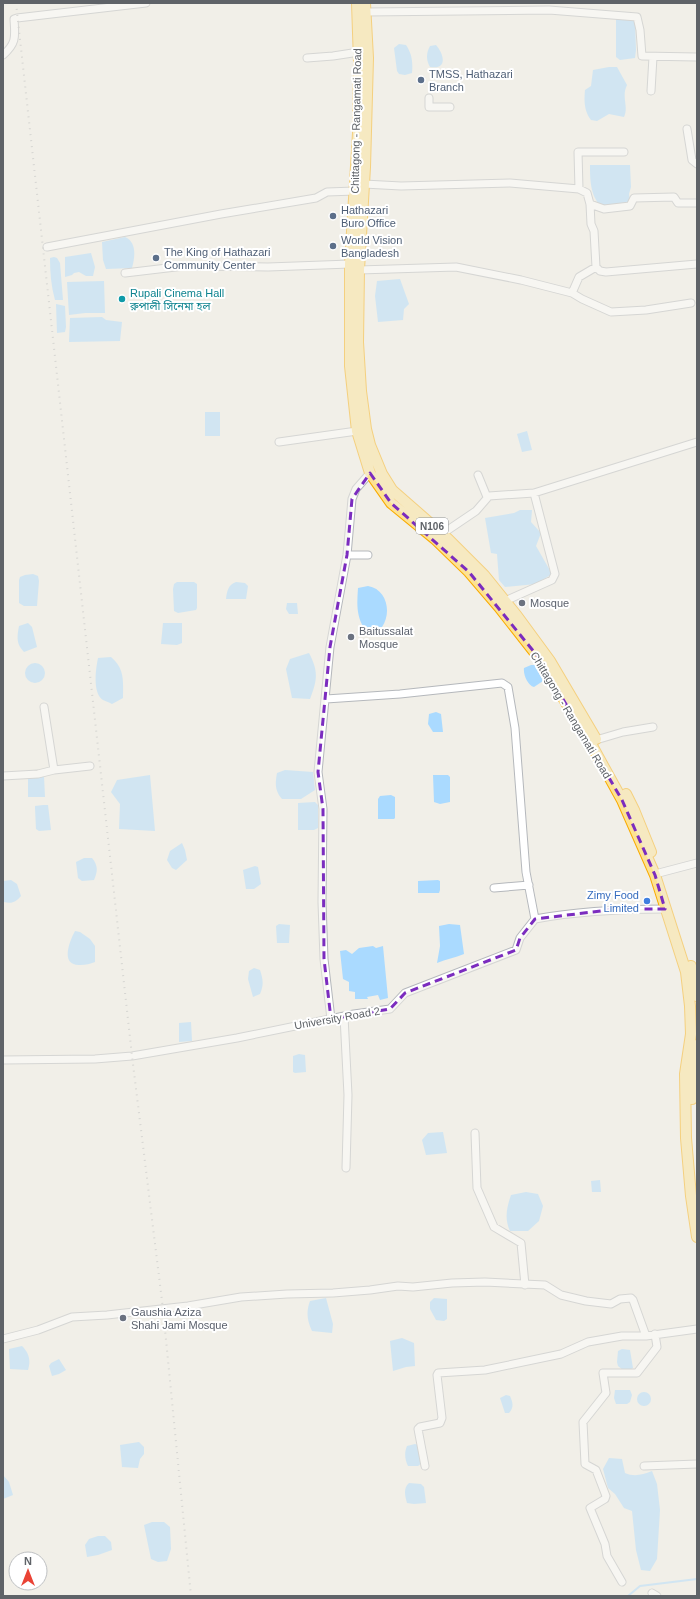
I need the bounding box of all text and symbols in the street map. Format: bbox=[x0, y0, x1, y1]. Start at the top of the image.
street label: Chittagong - Rangamati Road bbox=[349, 48, 363, 194]
place label: TMSS, Hathazari Branch bbox=[429, 68, 513, 93]
marker: TMSS, Hathazari Branch bbox=[416, 75, 426, 85]
place label: Hathazari Buro Office bbox=[341, 204, 396, 229]
marker: Hathazari Buro Office bbox=[328, 211, 338, 221]
place label: World Vision Bangladesh bbox=[341, 234, 402, 259]
marker: World Vision Bangladesh bbox=[328, 241, 338, 251]
place label: The King of Hathazari Community Center bbox=[164, 246, 270, 271]
marker: The King of Hathazari Community Center bbox=[151, 253, 161, 263]
place label: Rupali Cinema Hall রুপালী সিনেমা হল bbox=[129, 287, 224, 312]
marker: Rupali Cinema Hall রুপালী সিনেমা হল bbox=[117, 294, 127, 304]
road number: N106 bbox=[416, 518, 448, 534]
place label: Mosque bbox=[530, 597, 569, 609]
marker: Mosque bbox=[517, 598, 527, 608]
place label: Baitussalat Mosque bbox=[359, 625, 413, 650]
marker: Baitussalat Mosque bbox=[346, 632, 356, 642]
street label: Chittagong - Rangamati Road bbox=[528, 650, 614, 780]
place label: Zimy Food Limited bbox=[587, 889, 639, 914]
marker: Zimy Food Limited bbox=[642, 896, 652, 906]
street label: University Road 2 bbox=[293, 1005, 381, 1031]
place label: Gaushia Aziza Shahi Jami Mosque bbox=[131, 1306, 228, 1331]
marker: Gaushia Aziza Shahi Jami Mosque bbox=[118, 1313, 128, 1323]
north arrow bbox=[8, 1551, 48, 1591]
text: N bbox=[24, 1555, 32, 1567]

